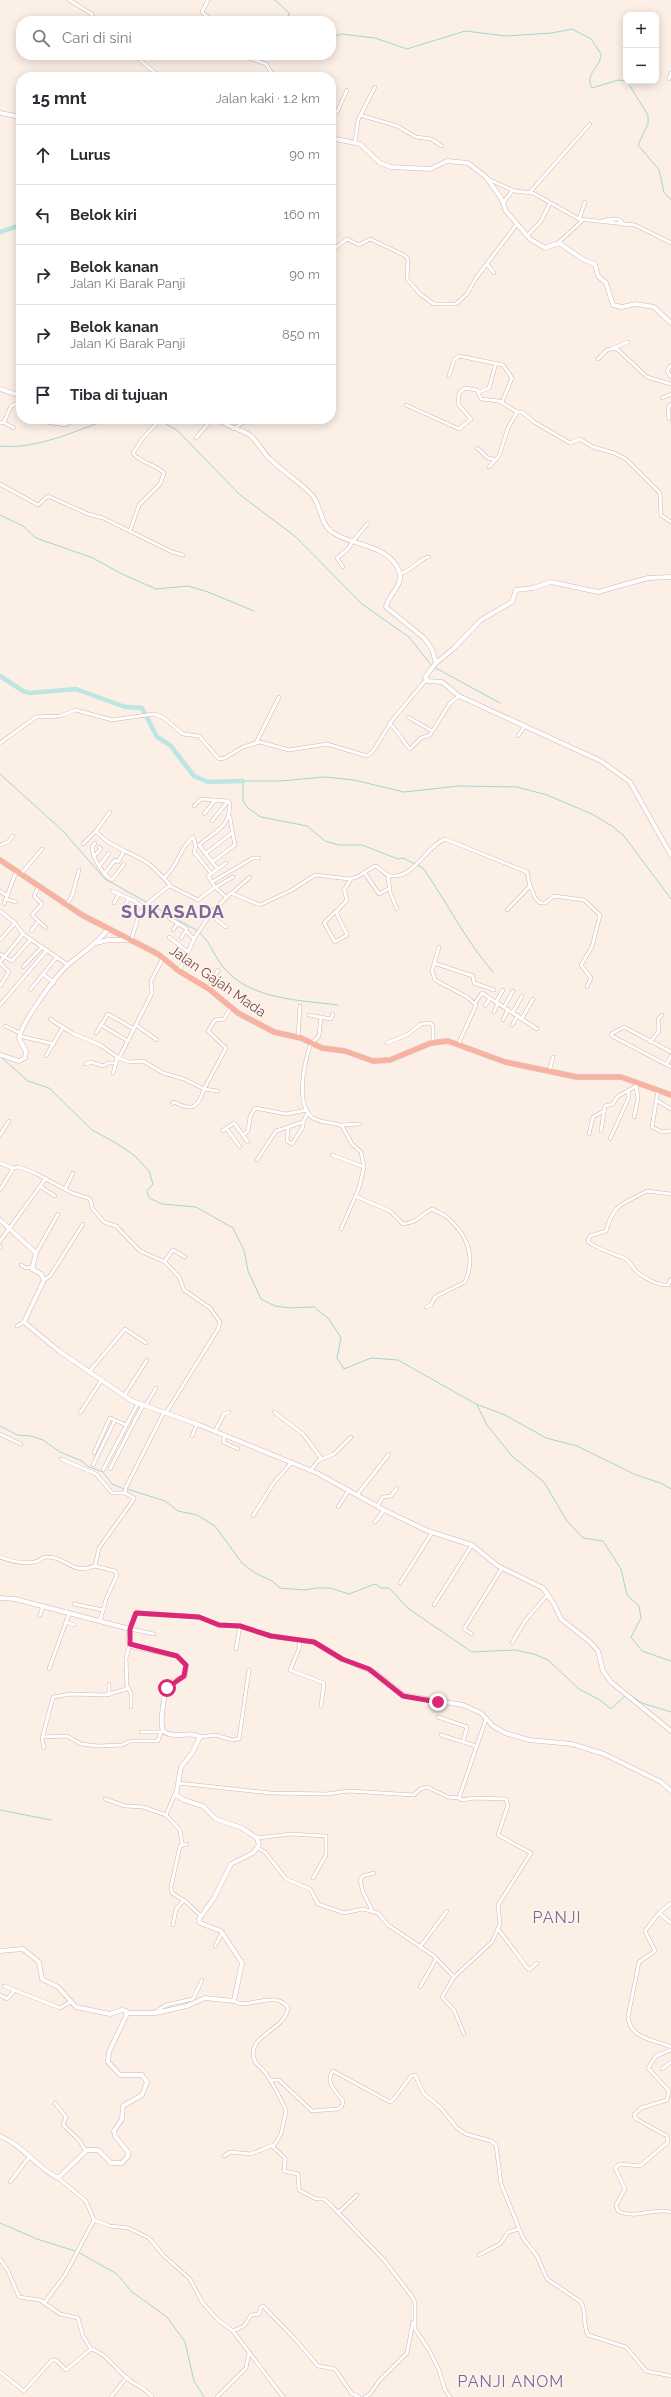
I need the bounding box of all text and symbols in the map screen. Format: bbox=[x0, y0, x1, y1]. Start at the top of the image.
map controls bbox=[623, 12, 659, 84]
button: + bbox=[623, 12, 659, 48]
search box bbox=[16, 16, 336, 60]
icon: search bbox=[30, 27, 52, 49]
text: Cari di sini bbox=[62, 29, 132, 47]
button: − bbox=[623, 48, 659, 84]
text: 15 mnt bbox=[32, 88, 86, 108]
text: Jalan kaki · 1.2 km bbox=[216, 91, 320, 106]
icon: ahead bbox=[32, 144, 54, 166]
text: Lurus bbox=[70, 146, 111, 164]
text: 90 m bbox=[289, 147, 320, 162]
icon: left bbox=[32, 204, 54, 226]
text: Belok kiri bbox=[70, 206, 137, 224]
text: 160 m bbox=[283, 207, 320, 222]
text: Belok kanan bbox=[70, 258, 159, 276]
icon: right bbox=[32, 264, 54, 286]
text: 90 m bbox=[289, 267, 320, 282]
text: Jalan Ki Barak Panji bbox=[70, 276, 185, 291]
text: Belok kanan bbox=[70, 318, 159, 336]
icon: right bbox=[32, 324, 54, 346]
text: 850 m bbox=[282, 327, 320, 342]
text: Jalan Ki Barak Panji bbox=[70, 336, 185, 351]
icon: arrive bbox=[32, 384, 54, 406]
text: Tiba di tujuan bbox=[70, 386, 168, 404]
district label: SUKASADA bbox=[121, 901, 225, 922]
street label: Jalan Gajah Mada bbox=[167, 942, 269, 1020]
route start bbox=[158, 1679, 176, 1697]
route end bbox=[429, 1693, 447, 1711]
district label: PANJI bbox=[533, 1908, 582, 1927]
district label: PANJI ANOM bbox=[458, 2372, 564, 2391]

